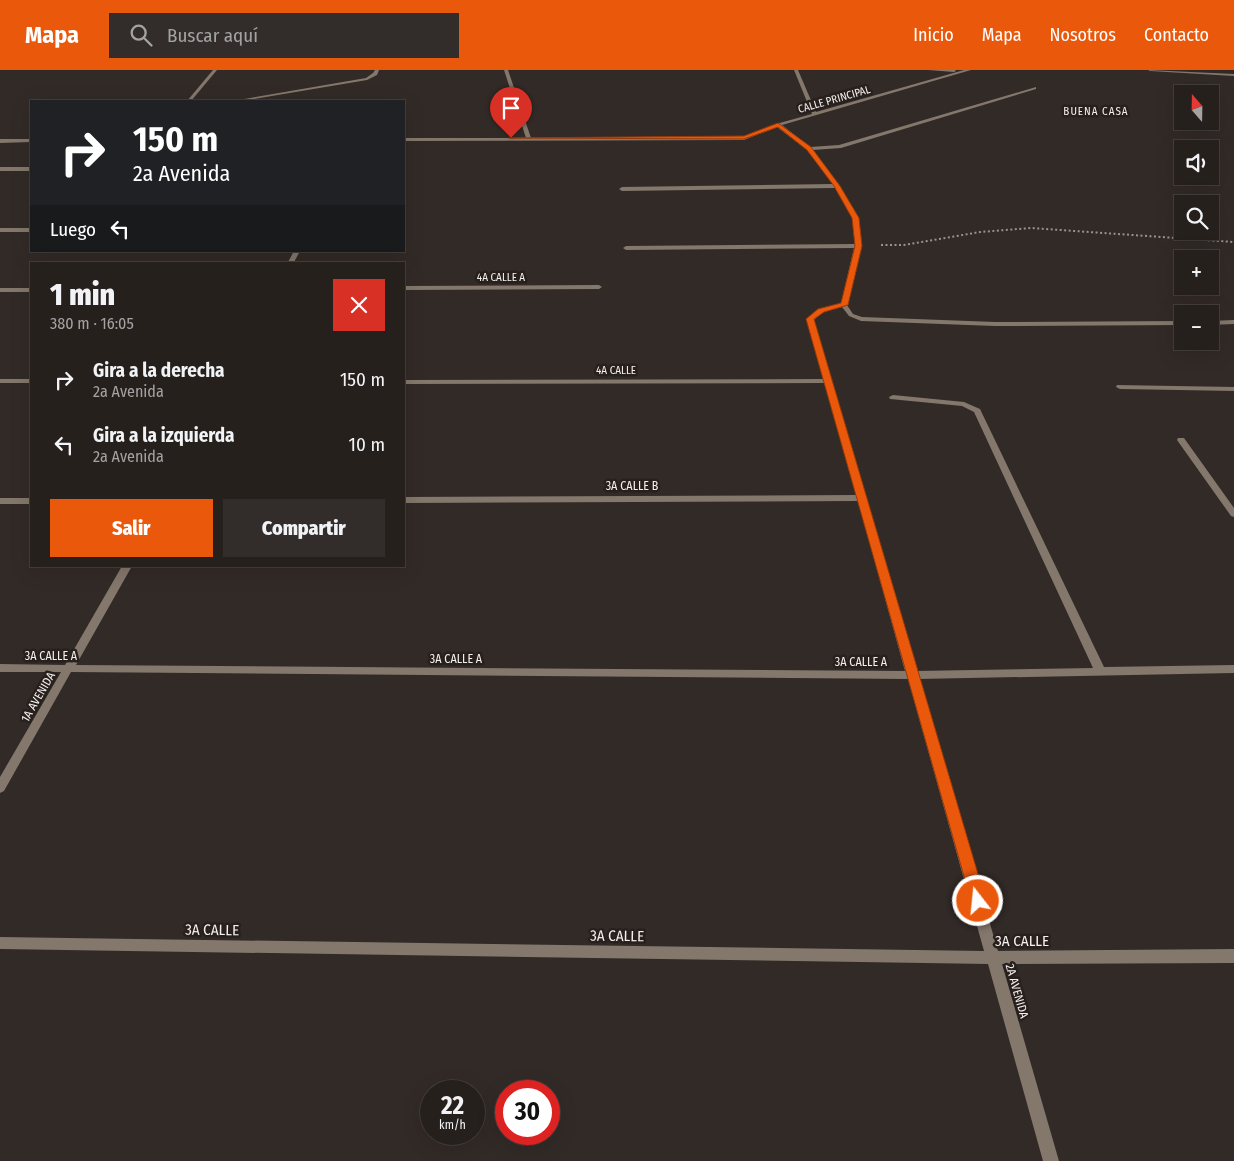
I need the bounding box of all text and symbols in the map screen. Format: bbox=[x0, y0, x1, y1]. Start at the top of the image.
search box bbox=[109, 13, 459, 58]
text: Mapa bbox=[25, 21, 79, 49]
icon: search bbox=[127, 21, 155, 49]
text: Buscar aquí bbox=[167, 24, 258, 47]
text: Inicio bbox=[913, 24, 954, 46]
text: Mapa bbox=[982, 24, 1022, 46]
text: Nosotros bbox=[1050, 24, 1116, 46]
text: Contacto bbox=[1144, 24, 1209, 46]
street label: CALLE PRINCIPAL bbox=[797, 83, 872, 116]
north arrow bbox=[1174, 85, 1219, 130]
map controls bbox=[1174, 85, 1219, 350]
pin bbox=[490, 87, 532, 138]
icon: arrive bbox=[497, 94, 525, 122]
district label: BUENA CASA bbox=[1063, 105, 1129, 118]
text: 150 m bbox=[133, 118, 218, 160]
icon: right bbox=[50, 120, 115, 185]
button: sound bbox=[1174, 140, 1219, 185]
text: 2a Avenida bbox=[133, 160, 230, 187]
button: search bbox=[1174, 195, 1219, 240]
icon: left bbox=[106, 215, 134, 243]
text: Luego bbox=[50, 218, 96, 241]
button: + bbox=[1174, 250, 1219, 295]
street label: 4A CALLE A bbox=[477, 271, 525, 284]
text: 1 min bbox=[50, 277, 115, 313]
button: close bbox=[333, 279, 385, 331]
button: − bbox=[1174, 305, 1219, 350]
text: 380 m · 16:05 bbox=[50, 314, 134, 333]
text: Gira a la derecha bbox=[93, 359, 225, 382]
street label: 4A CALLE bbox=[596, 364, 636, 377]
icon: right bbox=[50, 366, 78, 394]
text: 150 m bbox=[340, 368, 385, 391]
text: 2a Avenida bbox=[93, 382, 164, 401]
text: Gira a la izquierda bbox=[93, 424, 235, 447]
icon: left bbox=[50, 431, 78, 459]
text: 10 m bbox=[349, 433, 385, 456]
text: 2a Avenida bbox=[93, 447, 164, 466]
street label: 3A CALLE B bbox=[606, 479, 659, 493]
button: Salir bbox=[50, 499, 213, 557]
button: Compartir bbox=[223, 499, 385, 557]
street label: 3A CALLE A bbox=[25, 649, 78, 663]
street label: 3A CALLE A bbox=[430, 652, 483, 666]
street label: 3A CALLE A bbox=[835, 655, 888, 669]
street label: 1A AVENIDA bbox=[18, 669, 58, 724]
position arrow bbox=[951, 874, 1003, 926]
street label: 3A CALLE bbox=[185, 921, 239, 939]
street label: 3A CALLE bbox=[590, 927, 644, 945]
street label: 3A CALLE bbox=[995, 932, 1049, 950]
street label: 2A AVENIDA bbox=[1003, 962, 1032, 1020]
speed limit sign: 30 bbox=[495, 1080, 560, 1145]
text: 22 bbox=[441, 1091, 464, 1121]
text: km/h bbox=[439, 1118, 466, 1132]

